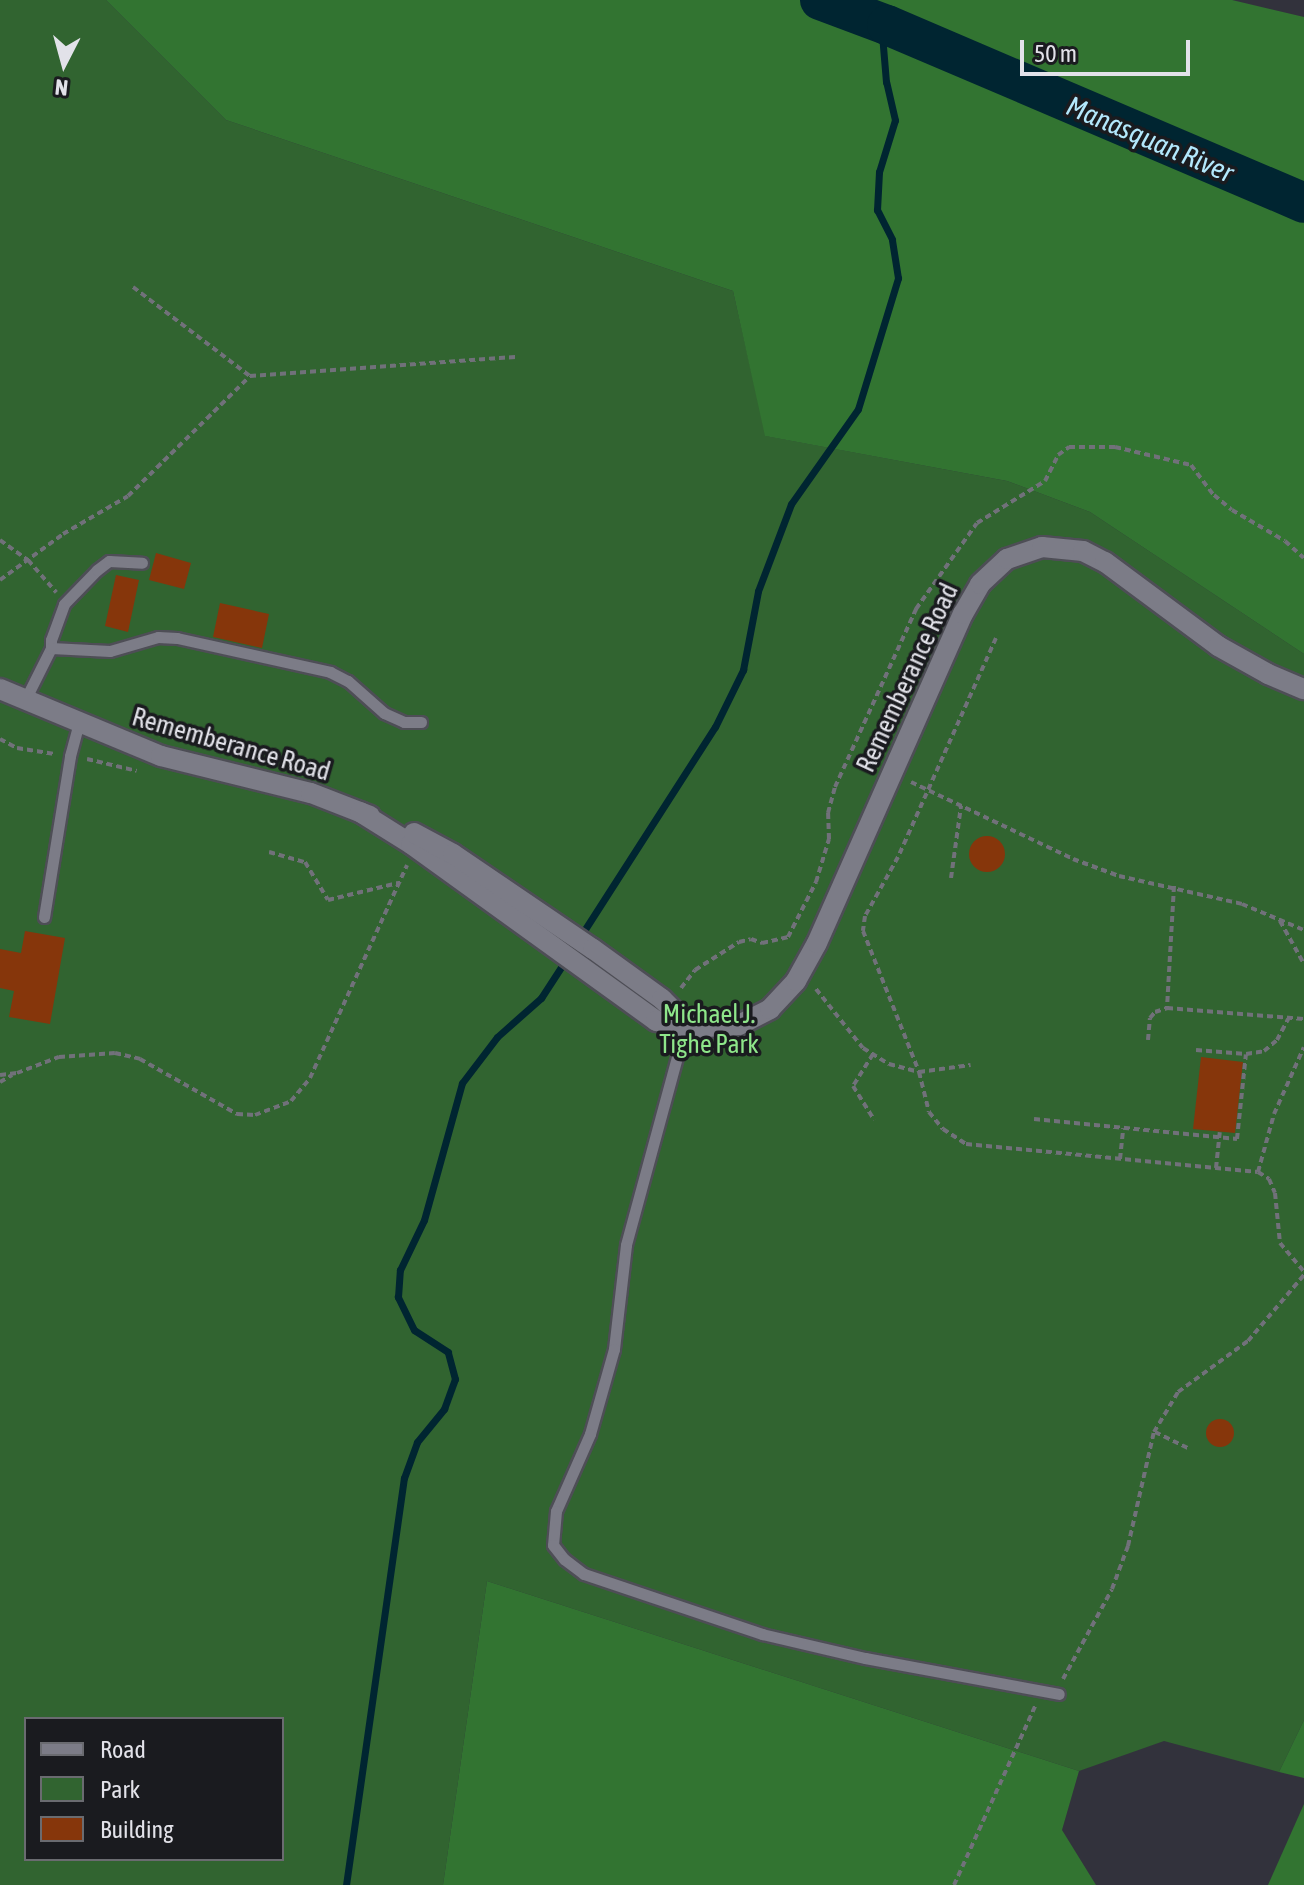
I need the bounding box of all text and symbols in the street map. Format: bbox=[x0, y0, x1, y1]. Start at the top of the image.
north arrow bbox=[24, 24, 104, 104]
scale bar bbox=[1024, 24, 1194, 74]
text: 50 m bbox=[1034, 40, 1077, 67]
text: N bbox=[54, 74, 69, 101]
water label: Manasquan River bbox=[1061, 89, 1239, 189]
street label: Rememberance Road bbox=[851, 579, 965, 777]
street label: Rememberance Road bbox=[128, 702, 334, 788]
park label: Michael J. Tighe Park bbox=[659, 999, 759, 1060]
legend bbox=[24, 1717, 284, 1861]
text: Road bbox=[100, 1736, 146, 1763]
text: Park bbox=[100, 1776, 140, 1803]
text: Building bbox=[100, 1816, 173, 1843]

